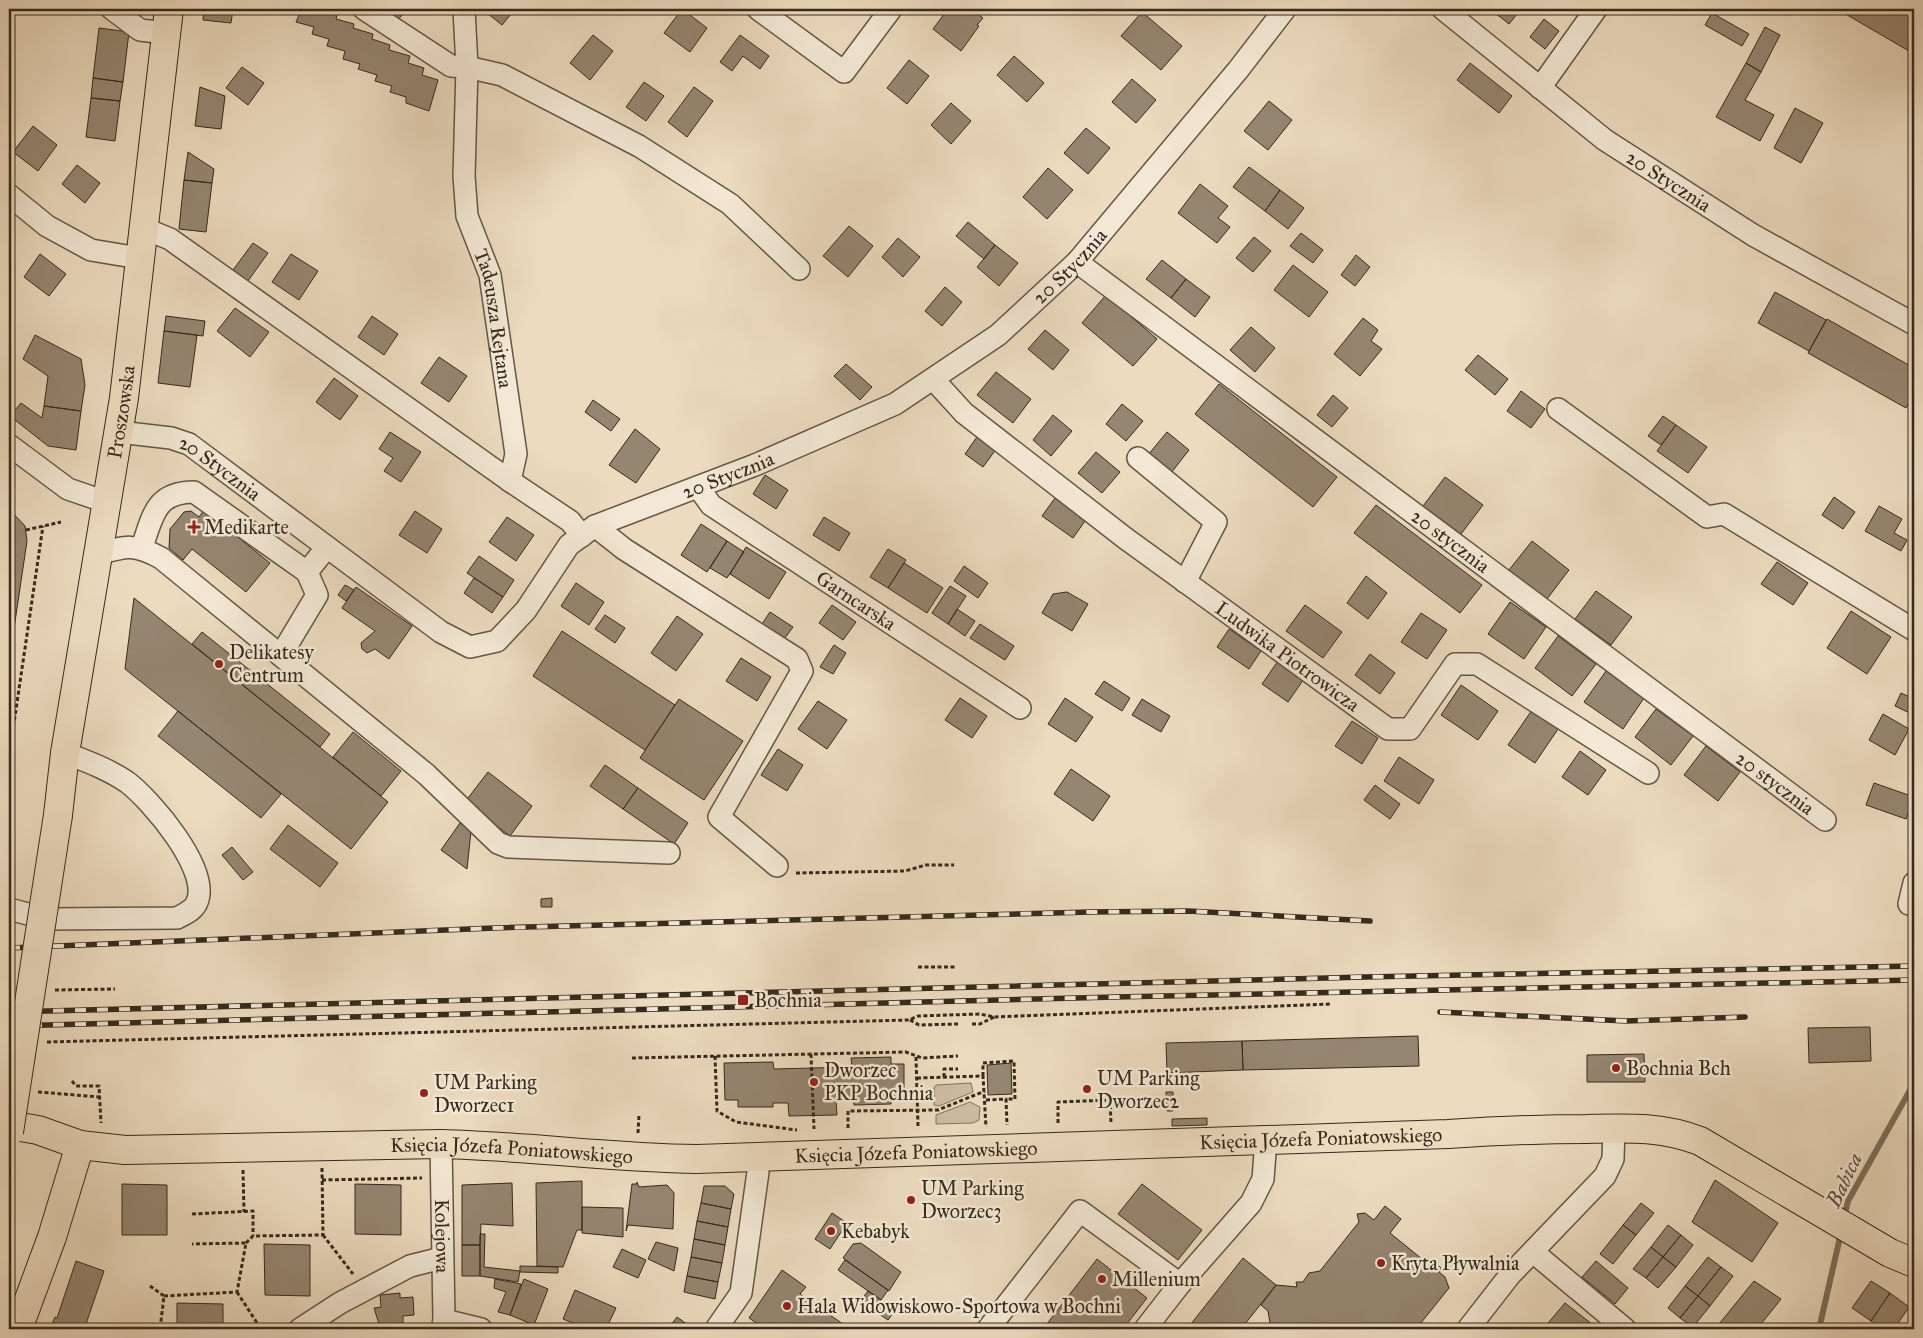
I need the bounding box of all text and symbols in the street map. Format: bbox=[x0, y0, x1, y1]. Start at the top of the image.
street label: 20 Stycznia bbox=[1622, 145, 1716, 217]
street label: 20 Stycznia bbox=[1028, 223, 1112, 309]
street label: Tadeusza Rejtana bbox=[469, 245, 518, 390]
street label: Proszowska bbox=[102, 364, 140, 460]
street label: 20 Stycznia bbox=[176, 430, 266, 506]
street label: 20 Stycznia bbox=[679, 446, 778, 504]
street label: 20 stycznia bbox=[1406, 504, 1495, 578]
place label: Medikarte bbox=[204, 515, 289, 539]
marker: Medikarte bbox=[188, 521, 200, 533]
street label: Garncarska bbox=[812, 565, 901, 636]
street label: Ludwika Piotrowicza bbox=[1211, 596, 1365, 717]
place label: Delikatesy Centrum bbox=[229, 640, 314, 687]
marker: Delikatesy Centrum bbox=[213, 658, 225, 670]
street label: 20 stycznia bbox=[1731, 746, 1820, 820]
place label: Bochnia bbox=[754, 988, 822, 1012]
marker: Bochnia bbox=[736, 993, 750, 1007]
place label: Bochnia Bch bbox=[1626, 1056, 1731, 1080]
place label: Dworzec PKP Bochnia bbox=[824, 1058, 934, 1105]
marker: Bochnia Bch bbox=[1610, 1062, 1622, 1074]
place label: UM Parking Dworzec2 bbox=[1097, 1066, 1200, 1113]
place label: UM Parking Dworzec1 bbox=[434, 1070, 537, 1117]
marker: Dworzec PKP Bochnia bbox=[808, 1076, 820, 1088]
marker: UM Parking Dworzec2 bbox=[1081, 1083, 1093, 1095]
marker: UM Parking Dworzec1 bbox=[418, 1087, 430, 1099]
street label: Księcia Józefa Poniatowskiego bbox=[1199, 1122, 1443, 1154]
street label: Księcia Józefa Poniatowskiego bbox=[390, 1132, 634, 1169]
street label: Księcia Józefa Poniatowskiego bbox=[794, 1136, 1038, 1168]
water label: Babica bbox=[1820, 1149, 1868, 1212]
place label: UM Parking Dworzec3 bbox=[921, 1176, 1024, 1223]
marker: UM Parking Dworzec3 bbox=[905, 1194, 917, 1206]
street label: Kolejowa bbox=[430, 1199, 455, 1274]
place label: Kebabyk bbox=[841, 1219, 910, 1243]
marker: Kebabyk bbox=[825, 1225, 837, 1237]
place label: Kryta Pływalnia bbox=[1391, 1251, 1520, 1275]
marker: Kryta Pływalnia bbox=[1375, 1257, 1387, 1269]
place label: Millenium bbox=[1112, 1267, 1201, 1291]
marker: Millenium bbox=[1096, 1273, 1108, 1285]
place label: Hala Widowiskowo-Sportowa w Bochni bbox=[797, 1294, 1121, 1318]
marker: Hala Widowiskowo-Sportowa w Bochni bbox=[781, 1300, 793, 1312]

